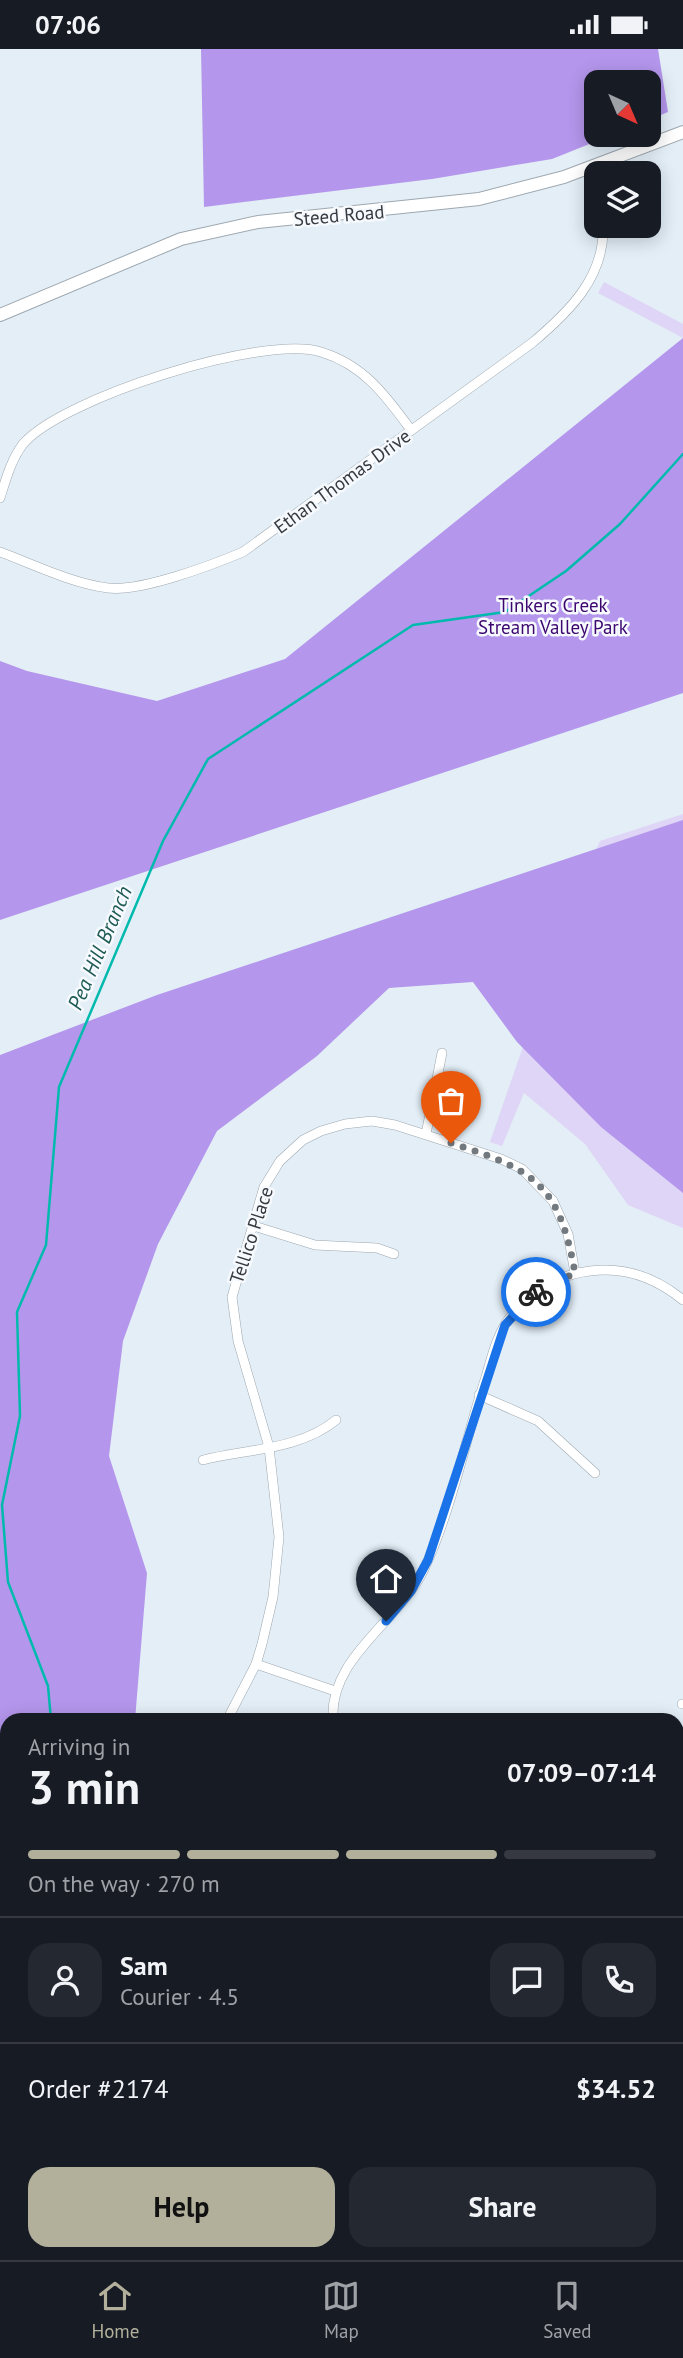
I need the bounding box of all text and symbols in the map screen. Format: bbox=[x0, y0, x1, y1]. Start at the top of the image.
text: 07:06 bbox=[35, 8, 101, 41]
north arrow bbox=[584, 70, 662, 147]
map controls bbox=[584, 70, 661, 238]
button: layers bbox=[584, 161, 661, 238]
street label: Steed Road bbox=[293, 199, 385, 231]
street label: Ethan Thomas Drive bbox=[269, 423, 415, 539]
park label: Tinkers Creek Stream Valley Park bbox=[478, 593, 628, 639]
water label: Pea Hill Branch bbox=[61, 882, 138, 1014]
pin bbox=[421, 1071, 481, 1143]
icon: bag bbox=[432, 1082, 470, 1120]
street label: Tellico Place bbox=[224, 1183, 278, 1287]
courier bbox=[501, 1257, 571, 1327]
icon: bike bbox=[517, 1273, 555, 1311]
pin bbox=[356, 1549, 416, 1621]
icon: home bbox=[367, 1560, 405, 1598]
text: Arriving in bbox=[28, 1732, 130, 1761]
text: 07:09–07:14 bbox=[507, 1756, 656, 1789]
text: 3 min bbox=[28, 1757, 140, 1817]
text: On the way · 270 m bbox=[28, 1869, 220, 1898]
button: person bbox=[28, 1943, 102, 2017]
button: chat bbox=[490, 1943, 564, 2017]
button: phone bbox=[582, 1943, 656, 2017]
text: Sam bbox=[120, 1949, 168, 1982]
text: Courier · 4.5 bbox=[120, 1982, 239, 2011]
text: Order #2174 bbox=[28, 2072, 168, 2105]
text: $34.52 bbox=[576, 2072, 656, 2105]
button: Help bbox=[28, 2167, 335, 2247]
button: Share bbox=[349, 2167, 656, 2247]
tab: Home bbox=[91, 2277, 139, 2343]
tab: Map bbox=[322, 2277, 360, 2343]
tab: Saved bbox=[543, 2277, 592, 2343]

